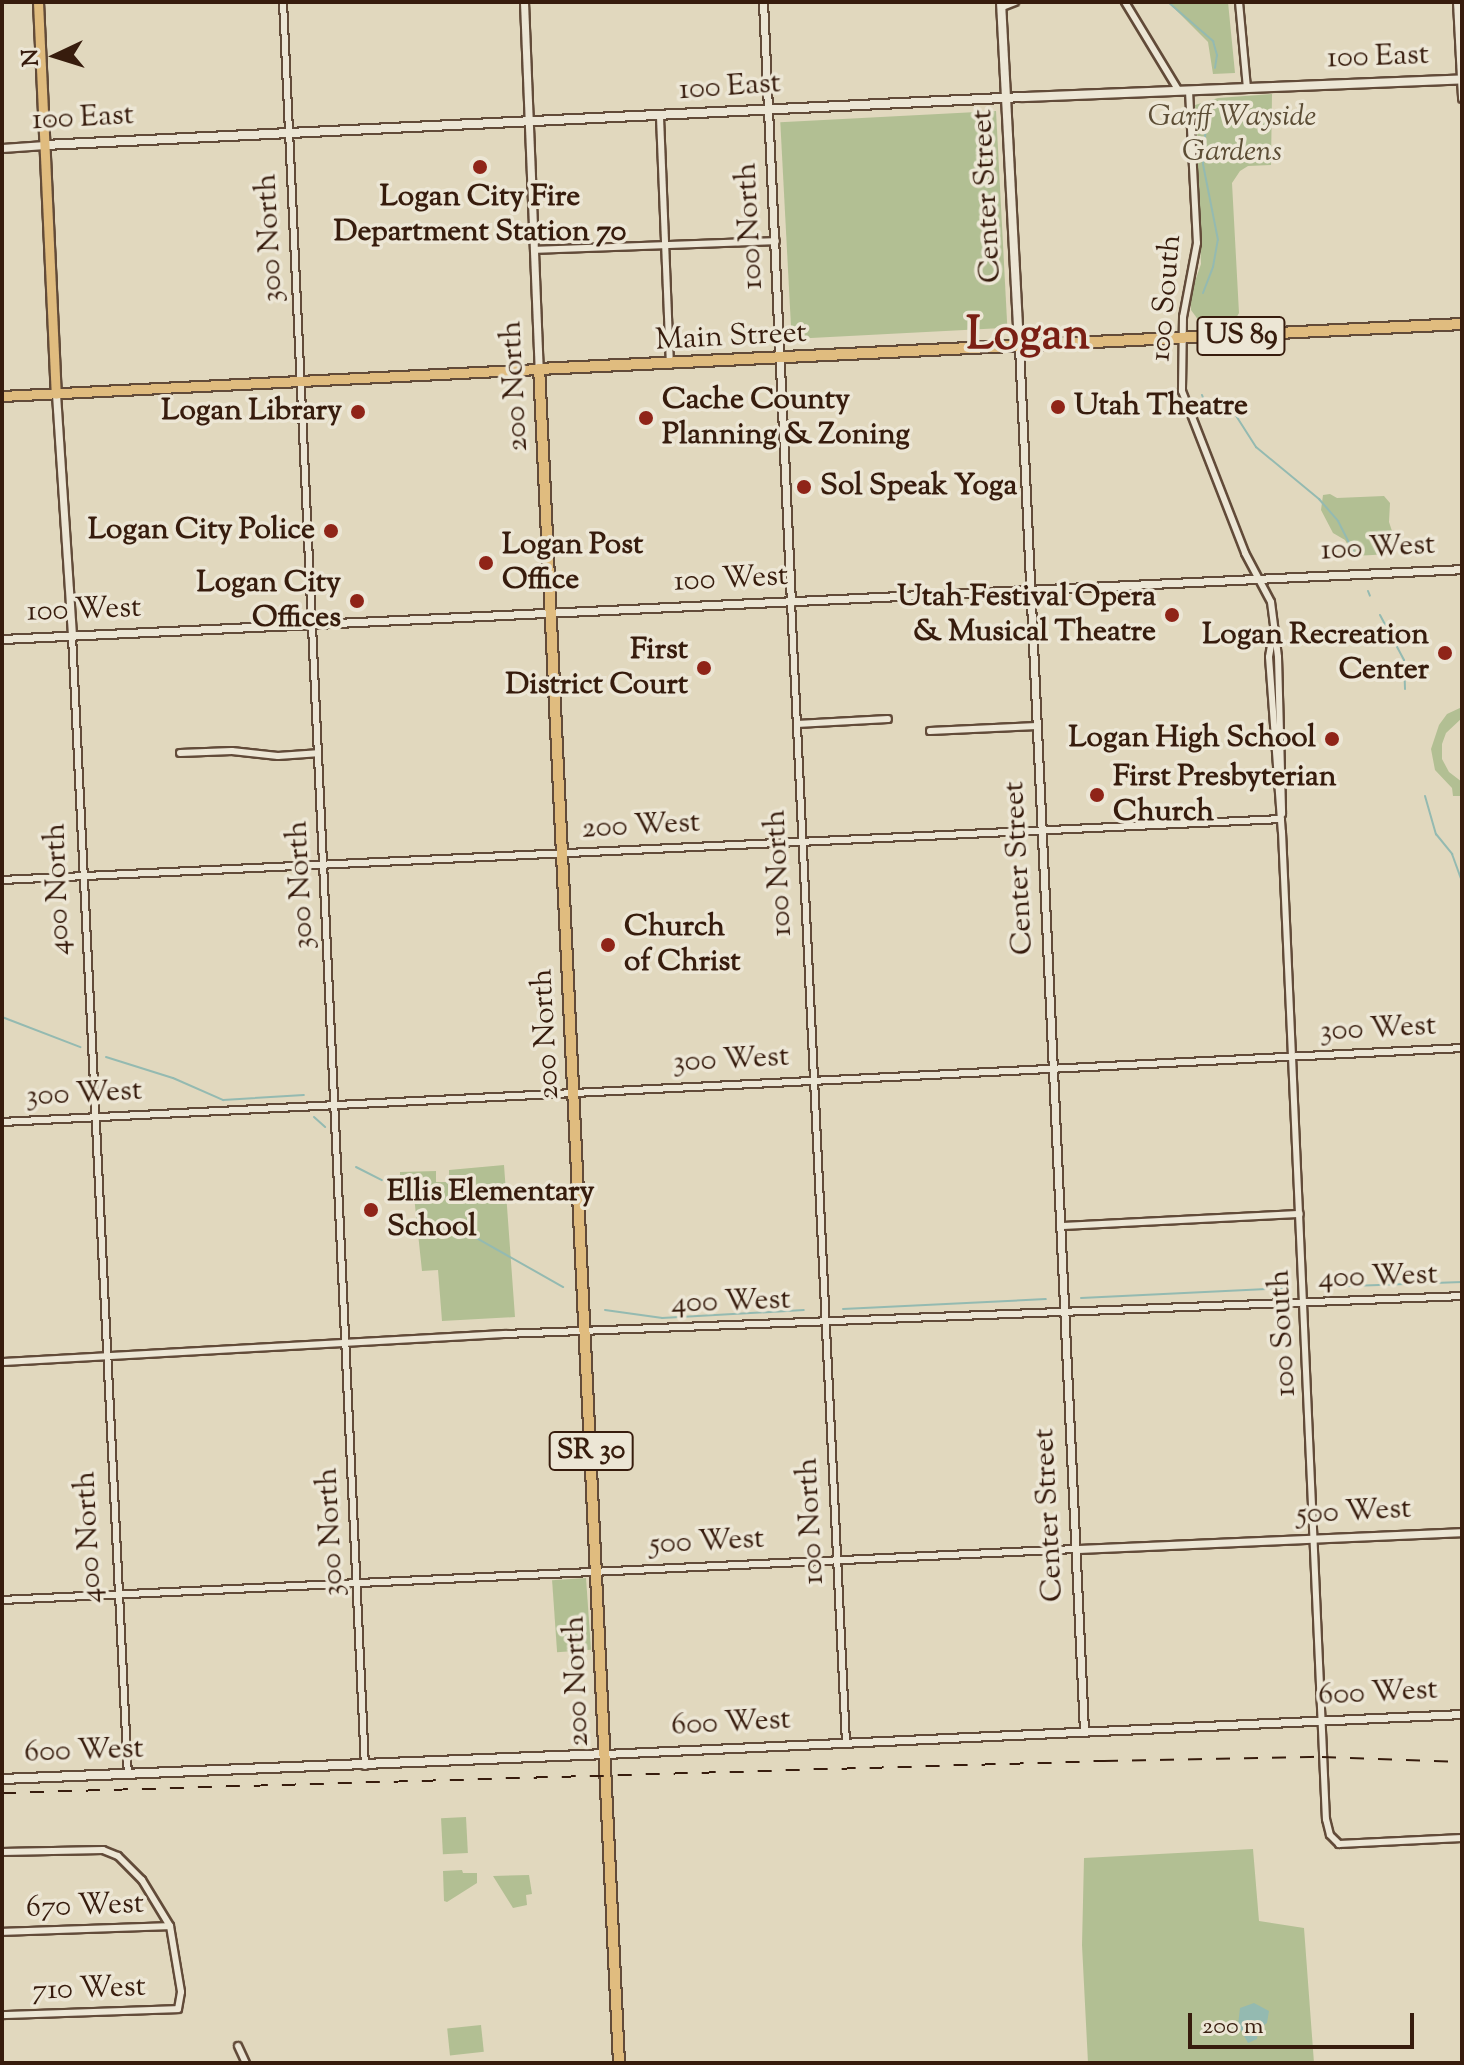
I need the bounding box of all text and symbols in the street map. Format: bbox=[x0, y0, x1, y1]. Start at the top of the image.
north arrow bbox=[16, 16, 96, 96]
street label: 100 East bbox=[1326, 38, 1430, 78]
text: N bbox=[15, 48, 49, 68]
street label: 100 East bbox=[678, 66, 782, 110]
street label: 100 East bbox=[31, 98, 135, 140]
park label: Garff Wayside Gardens bbox=[1148, 100, 1316, 170]
street label: Center Street bbox=[965, 108, 1011, 284]
marker: Logan City Fire Department Station 70 bbox=[471, 158, 489, 176]
street label: 100 North bbox=[730, 162, 772, 290]
street label: 300 North bbox=[250, 173, 292, 303]
place label: Logan City Fire Department Station 70 bbox=[334, 180, 626, 250]
street label: 100 South bbox=[1144, 233, 1190, 363]
district label: Logan bbox=[966, 309, 1090, 365]
road number: US 89 bbox=[1195, 312, 1287, 360]
street label: Main Street bbox=[654, 316, 808, 360]
street label: 200 North bbox=[495, 320, 537, 452]
place label: Cache County Planning & Zoning bbox=[662, 383, 910, 454]
place label: Utah Theatre bbox=[1074, 389, 1248, 425]
place label: Logan Library bbox=[161, 394, 342, 430]
marker: Utah Theatre bbox=[1049, 398, 1067, 416]
marker: Logan Library bbox=[349, 403, 367, 421]
marker: Cache County Planning & Zoning bbox=[637, 409, 655, 427]
place label: Sol Speak Yoga bbox=[820, 469, 1017, 505]
marker: Sol Speak Yoga bbox=[795, 478, 813, 496]
place label: Logan City Police bbox=[88, 513, 315, 549]
marker: Logan City Police bbox=[322, 522, 340, 540]
place label: Logan Post Office bbox=[502, 528, 643, 598]
street label: 100 West bbox=[1320, 528, 1436, 570]
marker: Logan Post Office bbox=[477, 554, 495, 572]
street label: 100 West bbox=[673, 559, 789, 601]
place label: Logan City Offices bbox=[197, 566, 341, 636]
place label: Utah Festival Opera & Musical Theatre bbox=[897, 580, 1156, 650]
street label: 100 West bbox=[26, 591, 142, 631]
marker: Logan City Offices bbox=[348, 592, 366, 610]
marker: Utah Festival Opera & Musical Theatre bbox=[1163, 606, 1181, 624]
place label: Logan Recreation Center bbox=[1202, 618, 1429, 688]
place label: First District Court bbox=[505, 633, 688, 704]
marker: Logan Recreation Center bbox=[1436, 644, 1454, 662]
marker: First District Court bbox=[695, 659, 713, 677]
place label: Logan High School bbox=[1069, 721, 1316, 757]
marker: Logan High School bbox=[1323, 730, 1341, 748]
place label: First Presbyterian Church bbox=[1113, 760, 1336, 830]
street label: Center Street bbox=[997, 780, 1043, 956]
marker: First Presbyterian Church bbox=[1088, 786, 1106, 804]
street label: 200 West bbox=[581, 806, 701, 848]
street label: 100 North bbox=[759, 809, 801, 937]
street label: 300 North bbox=[281, 820, 323, 950]
street label: 400 North bbox=[39, 822, 79, 956]
place label: Church of Christ bbox=[624, 910, 740, 980]
marker: Church of Christ bbox=[599, 936, 617, 954]
street label: 200 North bbox=[526, 968, 568, 1100]
street label: 300 West bbox=[1319, 1009, 1437, 1051]
street label: 300 West bbox=[672, 1040, 790, 1082]
street label: 300 West bbox=[25, 1074, 143, 1116]
place label: Ellis Elementary School bbox=[387, 1175, 595, 1246]
marker: Ellis Elementary School bbox=[362, 1201, 380, 1219]
street label: 400 West bbox=[1318, 1258, 1438, 1298]
street label: 100 South bbox=[1263, 1268, 1305, 1398]
street label: 400 West bbox=[671, 1283, 791, 1323]
road number: SR 30 bbox=[547, 1427, 635, 1475]
street label: Center Street bbox=[1027, 1427, 1073, 1603]
street label: 100 North bbox=[791, 1457, 833, 1585]
street label: 300 North bbox=[311, 1467, 353, 1597]
street label: 400 North bbox=[69, 1470, 111, 1604]
street label: 500 West bbox=[1296, 1492, 1412, 1534]
street label: 500 West bbox=[649, 1522, 765, 1564]
street label: 200 North bbox=[558, 1615, 598, 1747]
street label: 600 West bbox=[1317, 1673, 1439, 1715]
street label: 600 West bbox=[670, 1703, 792, 1745]
street label: 600 West bbox=[24, 1732, 144, 1772]
street label: 670 West bbox=[25, 1887, 145, 1927]
street label: 710 West bbox=[32, 1970, 146, 2010]
scale bar bbox=[1192, 1997, 1418, 2047]
text: 200 m bbox=[1202, 2010, 1264, 2044]

